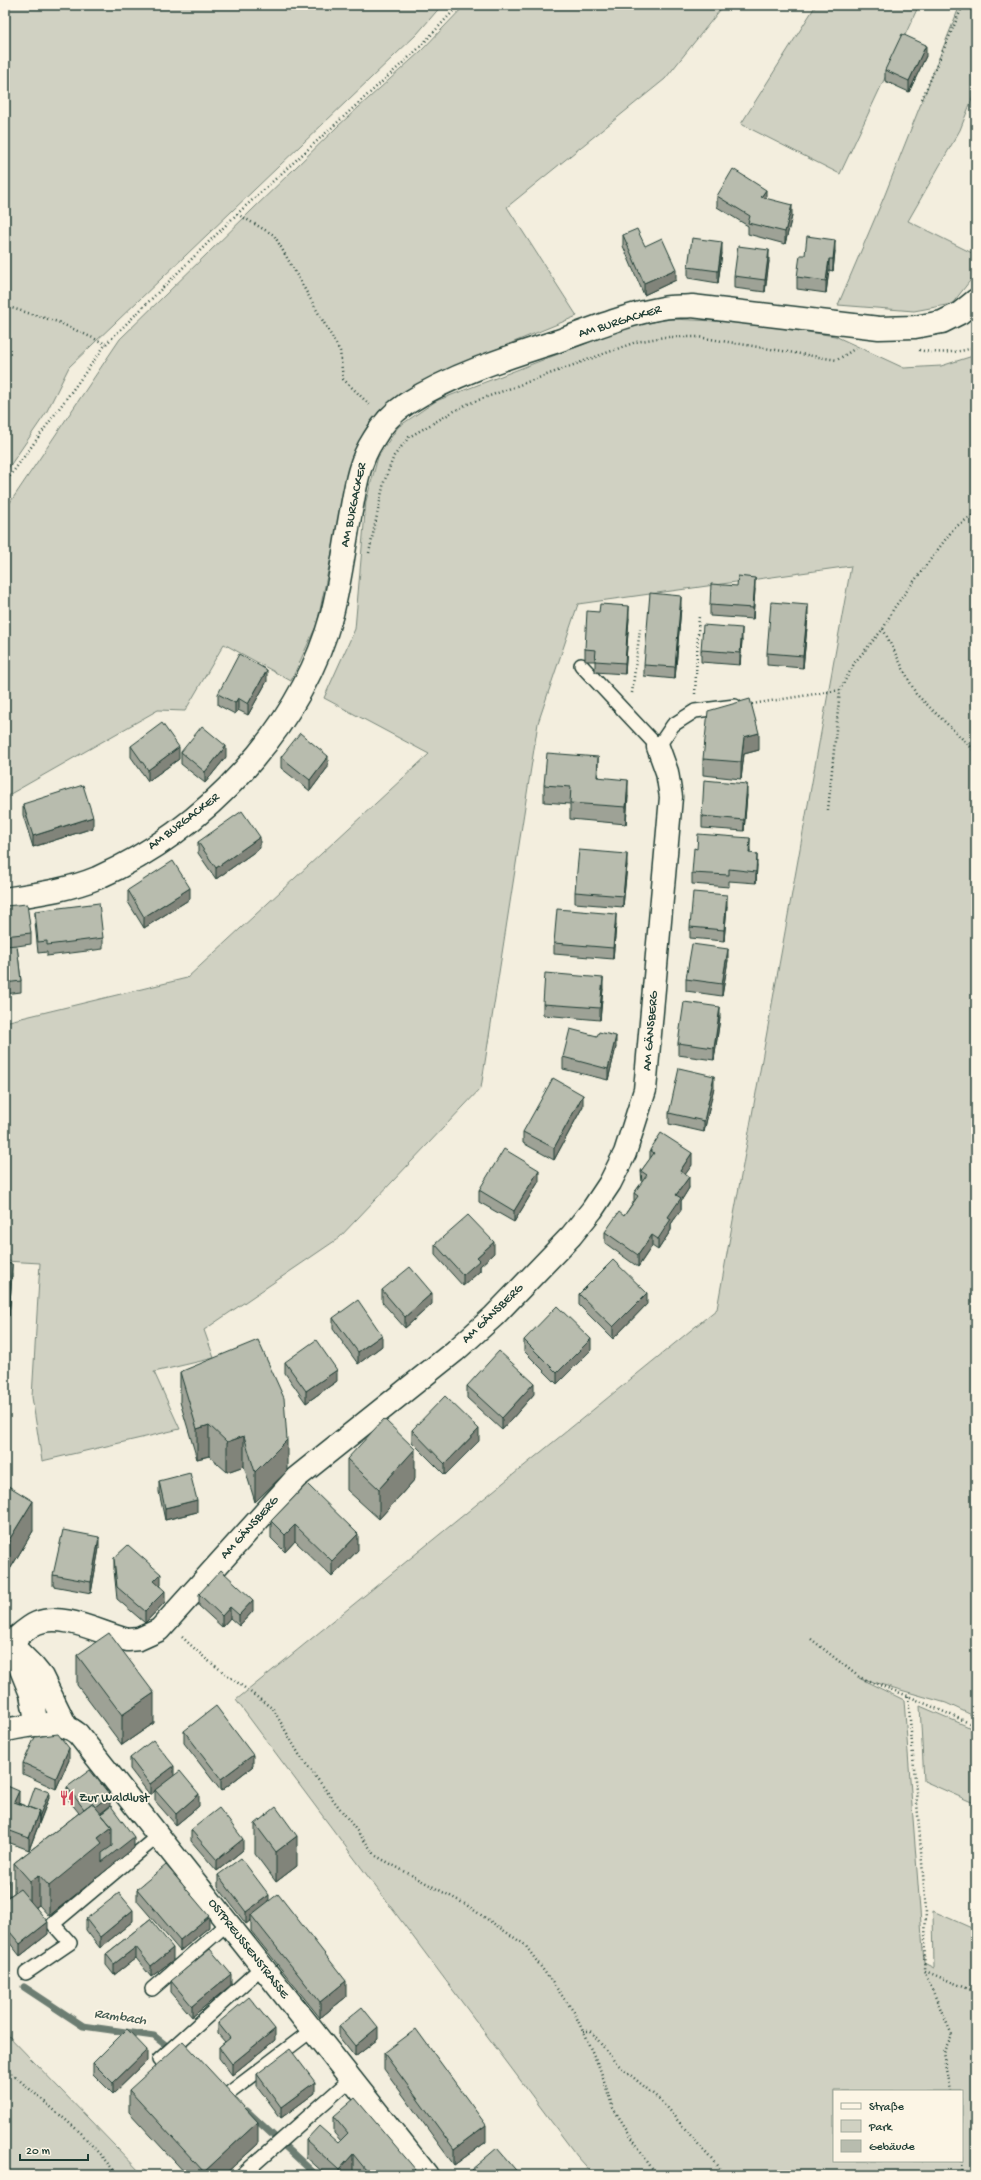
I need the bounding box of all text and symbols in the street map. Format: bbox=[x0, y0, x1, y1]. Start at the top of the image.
street label: AM BURGACKER bbox=[577, 302, 664, 342]
street label: AM BURGACKER bbox=[338, 460, 370, 548]
street label: AM BURGACKER bbox=[145, 790, 224, 854]
street label: AM GÄNSBERG bbox=[639, 990, 662, 1071]
street label: AM GÄNSBERG bbox=[458, 1280, 528, 1347]
street label: AM GÄNSBERG bbox=[217, 1492, 283, 1563]
restaurant icon: Zur Waldlust bbox=[58, 1789, 76, 1807]
place label: Zur Waldlust bbox=[79, 1791, 151, 1806]
street label: OSTPREUSSENSTRASSE bbox=[204, 1896, 292, 2003]
water label: Rambach bbox=[93, 2006, 148, 2030]
legend bbox=[833, 2090, 963, 2162]
text: Straße bbox=[869, 2101, 905, 2115]
text: Park bbox=[868, 2121, 894, 2135]
scale bar bbox=[20, 2136, 88, 2162]
text: Gebäude bbox=[869, 2141, 915, 2155]
text: 20 m bbox=[26, 2145, 51, 2159]

